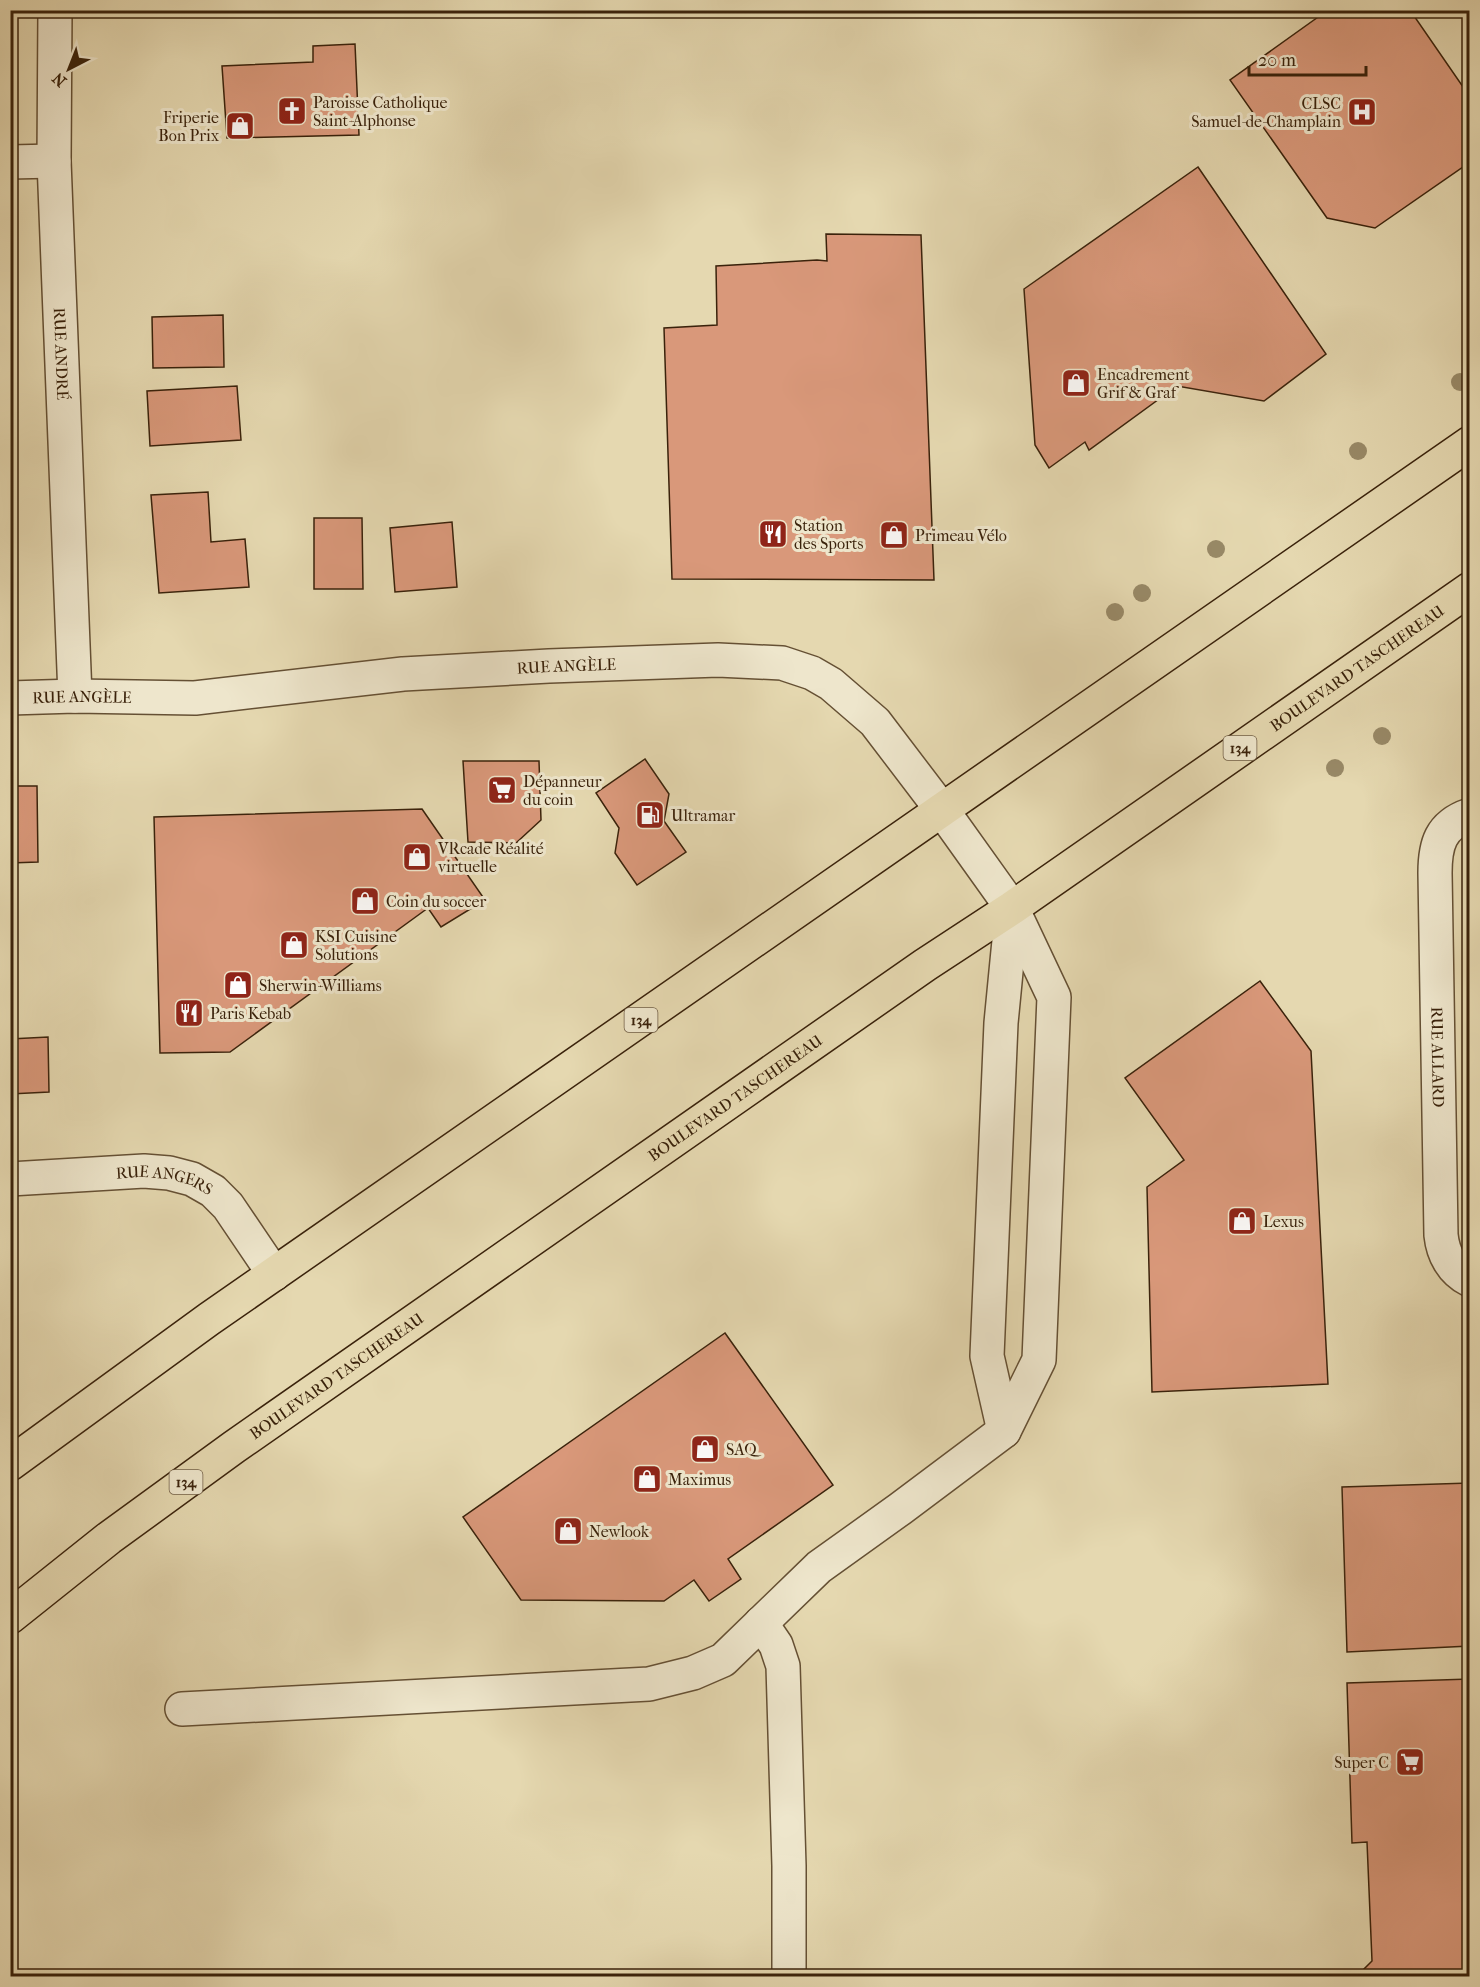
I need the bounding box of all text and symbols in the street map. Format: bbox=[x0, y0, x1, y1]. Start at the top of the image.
north arrow bbox=[39, 39, 99, 99]
scale bar bbox=[1249, 39, 1366, 77]
text: 20 m bbox=[1258, 50, 1296, 71]
text: N bbox=[48, 68, 70, 91]
place label: Paroisse Catholique Saint-Alphonse bbox=[313, 93, 448, 130]
place label: CLSC Samuel-de-Champlain bbox=[1191, 94, 1342, 131]
church icon: Paroisse Catholique Saint-Alphonse bbox=[276, 95, 308, 127]
hospital icon: CLSC Samuel-de-Champlain bbox=[1346, 96, 1378, 128]
place label: Friperie Bon Prix bbox=[158, 108, 220, 145]
shop icon: Friperie Bon Prix bbox=[224, 110, 256, 142]
street label: RUE ANDRÉ bbox=[50, 307, 74, 401]
place label: Encadrement Grif & Graf bbox=[1097, 365, 1190, 402]
shop icon: Encadrement Grif & Graf bbox=[1060, 367, 1092, 399]
place label: Station des Sports bbox=[794, 516, 864, 553]
restaurant icon: Station des Sports bbox=[757, 518, 789, 550]
shop icon: Primeau Vélo bbox=[878, 519, 910, 551]
place label: Primeau Vélo bbox=[915, 526, 1007, 545]
street label: BOULEVARD TASCHEREAU bbox=[1266, 600, 1448, 735]
street label: RUE ANGÈLE bbox=[516, 654, 617, 677]
street label: RUE ANGÈLE bbox=[32, 686, 132, 707]
road number: 134 bbox=[1224, 736, 1256, 760]
place label: Dépanneur du coin bbox=[523, 772, 602, 809]
supermarket icon: Dépanneur du coin bbox=[486, 774, 518, 806]
fuel station icon: Ultramar bbox=[634, 799, 666, 831]
place label: Ultramar bbox=[671, 806, 735, 825]
place label: VRcade Réalité virtuelle bbox=[437, 839, 544, 876]
shop icon: VRcade Réalité virtuelle bbox=[401, 841, 433, 873]
shop icon: Coin du soccer bbox=[349, 885, 381, 917]
place label: Coin du soccer bbox=[386, 892, 486, 911]
place label: KSI Cuisine Solutions bbox=[315, 927, 397, 964]
shop icon: KSI Cuisine Solutions bbox=[278, 929, 310, 961]
shop icon: Sherwin-Williams bbox=[222, 969, 254, 1001]
place label: Sherwin-Williams bbox=[259, 976, 382, 995]
restaurant icon: Paris Kebab bbox=[173, 997, 205, 1029]
place label: Paris Kebab bbox=[210, 1004, 291, 1023]
street label: RUE ALLARD bbox=[1428, 1007, 1448, 1108]
road number: 134 bbox=[624, 1008, 658, 1032]
street label: BOULEVARD TASCHEREAU bbox=[644, 1030, 826, 1165]
street label: RUE ANGERS bbox=[115, 1161, 217, 1199]
shop icon: Lexus bbox=[1226, 1205, 1258, 1237]
place label: Lexus bbox=[1263, 1212, 1304, 1231]
street label: BOULEVARD TASCHEREAU bbox=[246, 1308, 427, 1443]
shop icon: SAQ bbox=[689, 1433, 721, 1465]
place label: SAQ bbox=[726, 1440, 762, 1459]
shop icon: Maximus bbox=[631, 1463, 663, 1495]
road number: 134 bbox=[170, 1470, 202, 1494]
place label: Maximus bbox=[668, 1470, 731, 1489]
shop icon: Newlook bbox=[552, 1515, 584, 1547]
place label: Newlook bbox=[589, 1522, 650, 1541]
supermarket icon: Super C bbox=[1394, 1746, 1426, 1778]
place label: Super C bbox=[1334, 1753, 1389, 1772]

